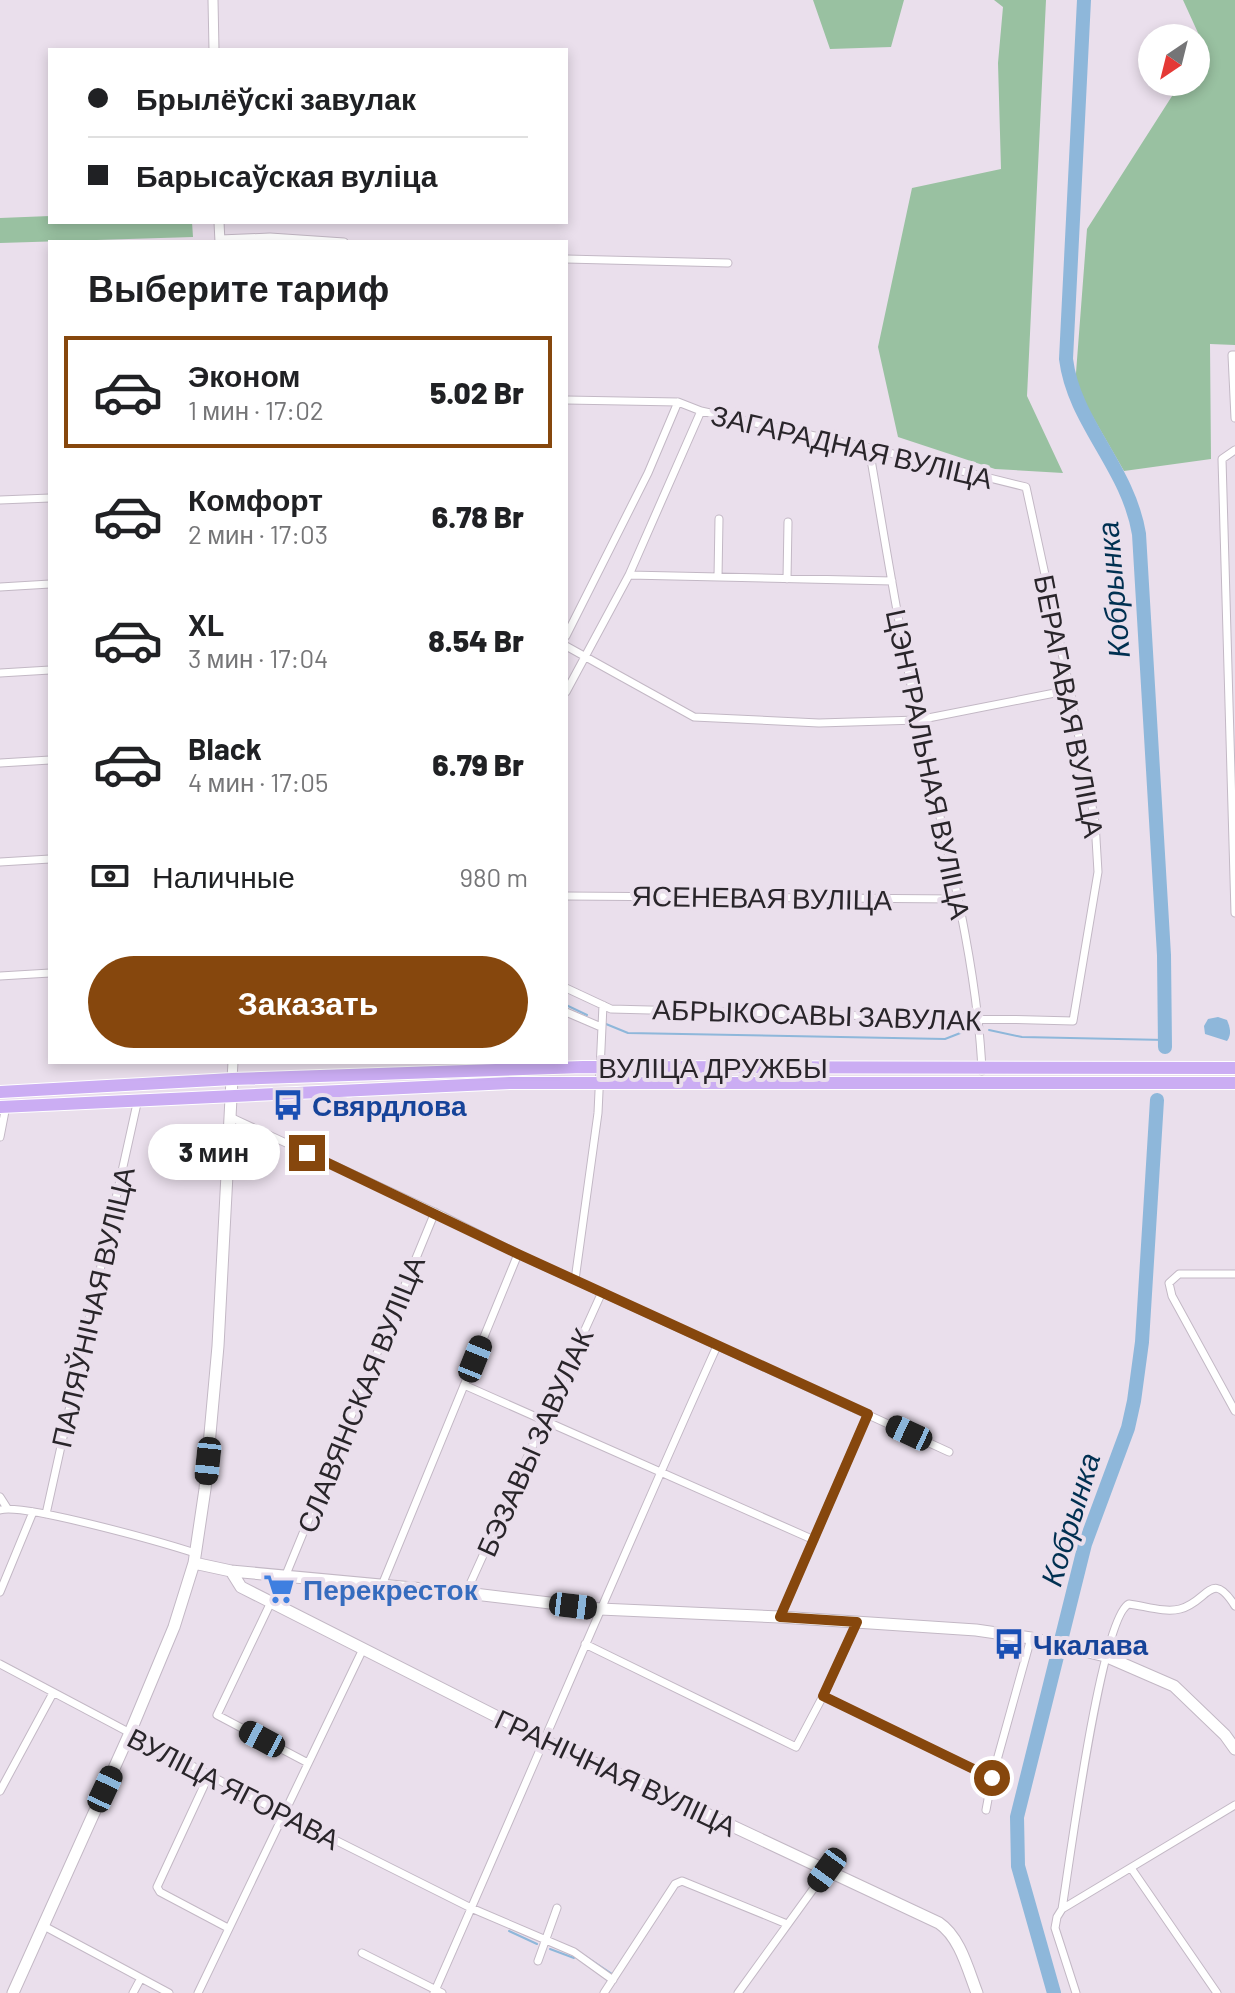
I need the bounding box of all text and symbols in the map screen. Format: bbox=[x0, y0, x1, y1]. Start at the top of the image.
north arrow bbox=[1138, 24, 1210, 96]
map controls bbox=[1138, 24, 1210, 96]
text: Брылёўскі завулак bbox=[136, 80, 416, 116]
text: Барысаўская вуліца bbox=[136, 157, 437, 193]
text: Выберите тариф bbox=[88, 266, 389, 309]
icon: car bbox=[92, 356, 164, 428]
text: Эконом bbox=[188, 357, 301, 393]
text: 5.02 Br bbox=[430, 374, 524, 410]
text: 1 мин · 17:02 bbox=[188, 394, 324, 425]
street label: ЗАГАРАДНАЯ ВУЛІЦА bbox=[708, 397, 996, 495]
icon: car bbox=[92, 480, 164, 552]
text: Комфорт bbox=[188, 481, 323, 517]
text: 6.78 Br bbox=[432, 498, 524, 534]
text: 2 мин · 17:03 bbox=[188, 518, 328, 549]
water label: Кобрынка bbox=[1088, 520, 1136, 660]
street label: БЕРАГАВАЯ ВУЛІЦА bbox=[1028, 572, 1112, 841]
icon: car bbox=[92, 604, 164, 676]
text: XL bbox=[188, 606, 224, 642]
street label: ЦЭНТРАЛЬНАЯ ВУЛІЦА bbox=[880, 606, 979, 922]
text: 8.54 Br bbox=[428, 622, 524, 658]
text: 3 мин · 17:04 bbox=[188, 642, 328, 673]
icon: car bbox=[92, 728, 164, 800]
text: Black bbox=[188, 730, 262, 766]
text: 6.79 Br bbox=[432, 746, 524, 782]
text: 4 мин · 17:05 bbox=[188, 766, 328, 797]
icon: cash bbox=[88, 854, 132, 898]
text: Наличные bbox=[152, 858, 295, 894]
text: 980 m bbox=[460, 861, 528, 892]
street label: ЯСЕНЕВАЯ ВУЛІЦА bbox=[632, 878, 893, 916]
button: Заказать bbox=[88, 956, 528, 1048]
street label: АБРЫКОСАВЫ ЗАВУЛАК bbox=[652, 991, 983, 1037]
street label: ВУЛІЦА ДРУЖБЫ bbox=[598, 1050, 828, 1084]
bus stop icon: Свярдлова bbox=[271, 1088, 305, 1122]
place label: Свярдлова bbox=[312, 1088, 467, 1122]
callout: 3 мин bbox=[147, 1125, 279, 1181]
route end bbox=[289, 1135, 325, 1171]
text: 3 мин bbox=[179, 1136, 249, 1167]
street label: ПАЛЯЎНІЧАЯ ВУЛІЦА bbox=[43, 1163, 141, 1451]
street label: СЛАВЯНСКАЯ ВУЛІЦА bbox=[289, 1250, 431, 1537]
street label: БЭЗАВЫ ЗАВУЛАК bbox=[468, 1322, 600, 1561]
car bbox=[455, 1332, 495, 1386]
car bbox=[882, 1412, 936, 1454]
car bbox=[194, 1436, 222, 1486]
water label: Кобрынка bbox=[1032, 1448, 1106, 1590]
supermarket icon: Перекресток bbox=[262, 1572, 296, 1606]
place label: Перекресток bbox=[303, 1572, 479, 1606]
car bbox=[548, 1591, 598, 1621]
bus stop icon: Чкалава bbox=[992, 1627, 1026, 1661]
place label: Чкалава bbox=[1033, 1627, 1148, 1661]
street label: ГРАНІЧНАЯ ВУЛІЦА bbox=[490, 1701, 742, 1843]
car bbox=[235, 1717, 289, 1761]
street label: ВУЛІЦА ЯГОРАВА bbox=[122, 1720, 346, 1856]
route start bbox=[974, 1760, 1010, 1796]
car bbox=[84, 1762, 126, 1816]
car bbox=[803, 1844, 851, 1896]

